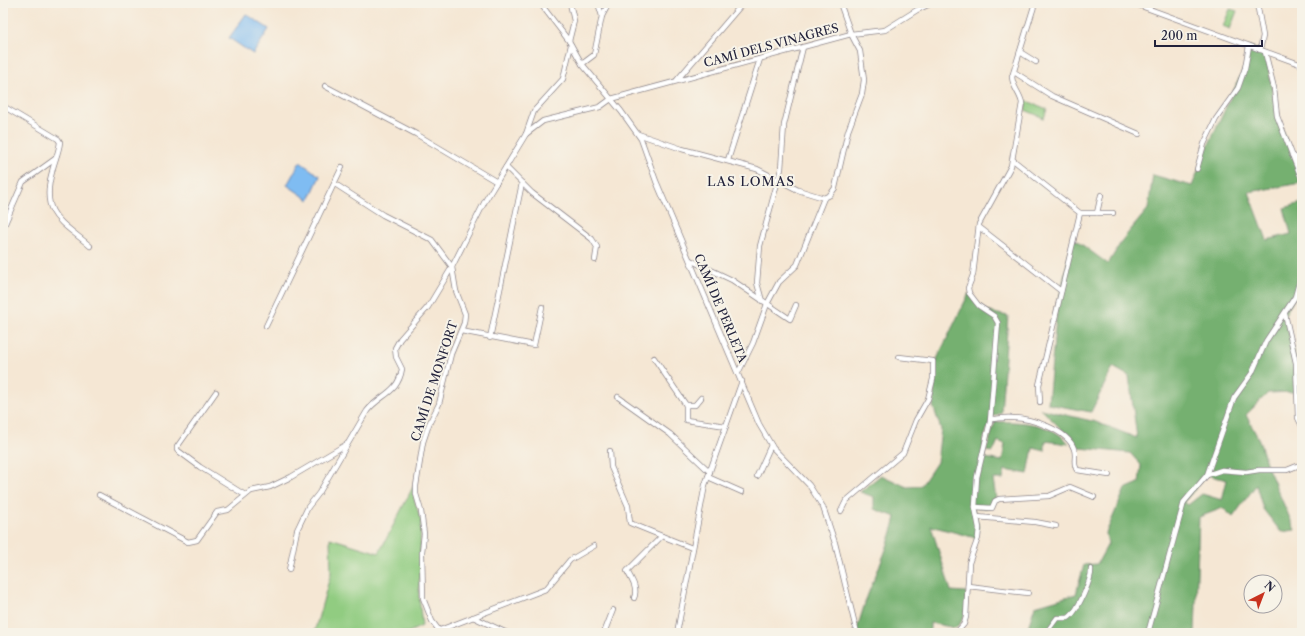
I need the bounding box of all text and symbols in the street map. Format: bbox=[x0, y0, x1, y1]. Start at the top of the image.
street label: CAMÍ DELS VINAGRES bbox=[702, 19, 840, 70]
scale bar bbox=[1155, 22, 1262, 48]
text: 200 m bbox=[1161, 28, 1198, 43]
district label: LAS LOMAS bbox=[707, 173, 795, 189]
street label: CAMÍ DE PERLETA bbox=[691, 251, 752, 366]
street label: CAMÍ DE MONFORT bbox=[406, 318, 461, 443]
north arrow bbox=[1243, 574, 1283, 614]
text: N bbox=[1261, 578, 1278, 595]

